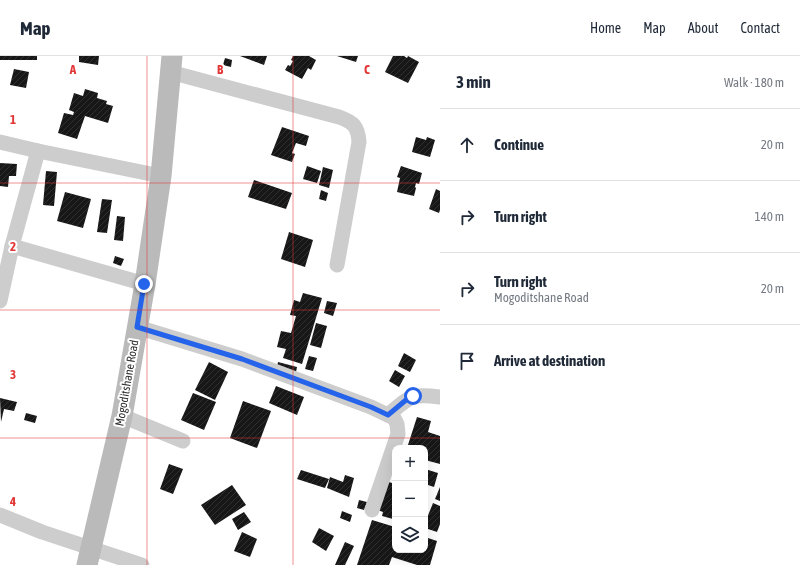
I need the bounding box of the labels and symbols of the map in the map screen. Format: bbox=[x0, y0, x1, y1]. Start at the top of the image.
text: A bbox=[69, 62, 77, 77]
text: B bbox=[217, 62, 224, 77]
text: C bbox=[364, 62, 370, 77]
text: 1 bbox=[10, 112, 16, 127]
text: 2 bbox=[10, 239, 16, 254]
route end bbox=[135, 275, 153, 293]
street label: Mogoditshane Road bbox=[112, 339, 142, 427]
text: 3 bbox=[10, 367, 16, 382]
route start bbox=[404, 387, 422, 405]
text: 4 bbox=[9, 494, 16, 509]

